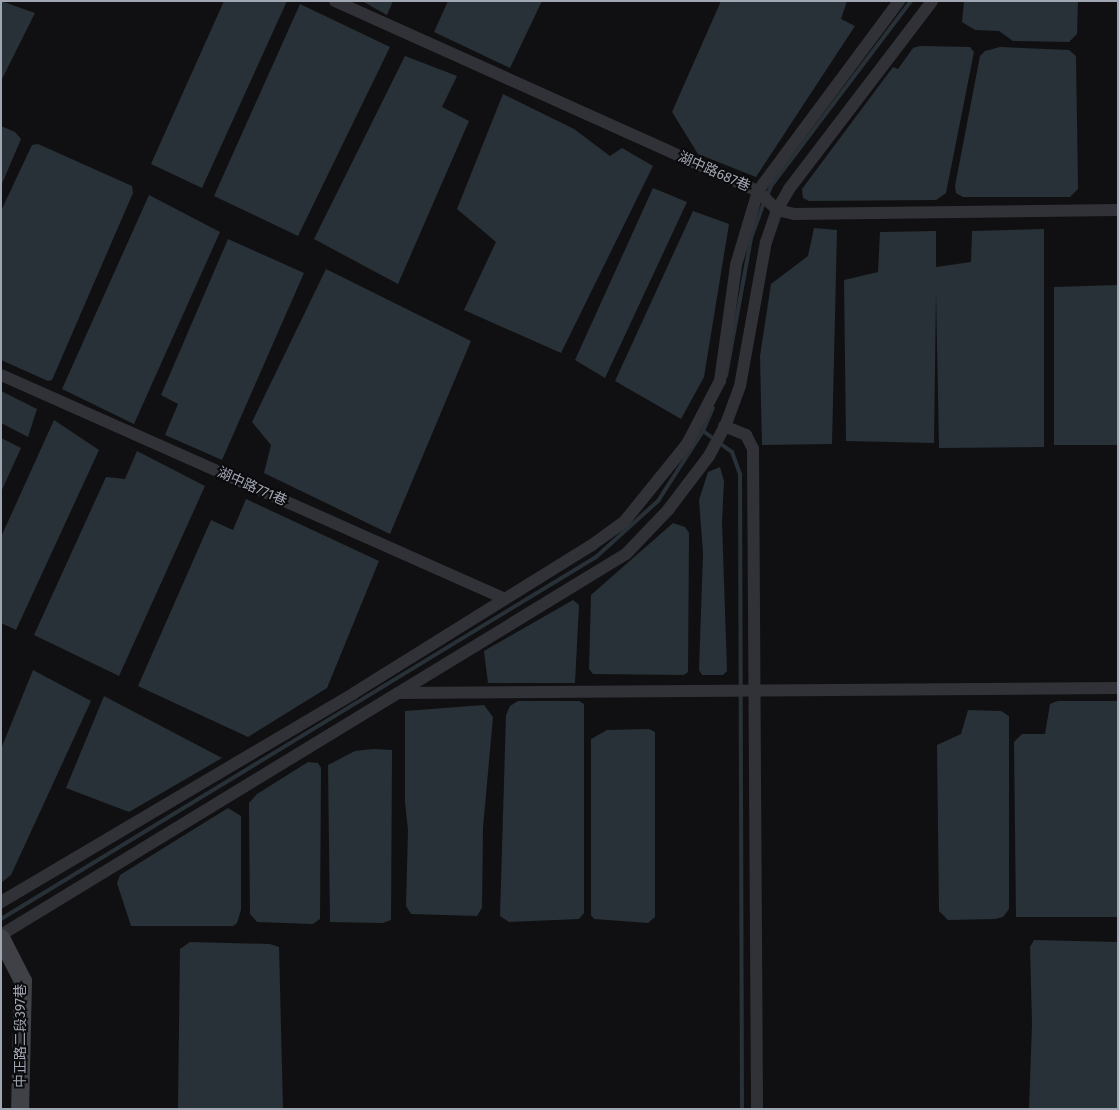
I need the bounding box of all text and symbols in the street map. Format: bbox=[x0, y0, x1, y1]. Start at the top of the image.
street label: 湖中路687巷 bbox=[675, 149, 753, 195]
street label: 湖中路771巷 bbox=[215, 464, 289, 510]
street label: 中正路二段397巷 bbox=[13, 984, 29, 1088]

